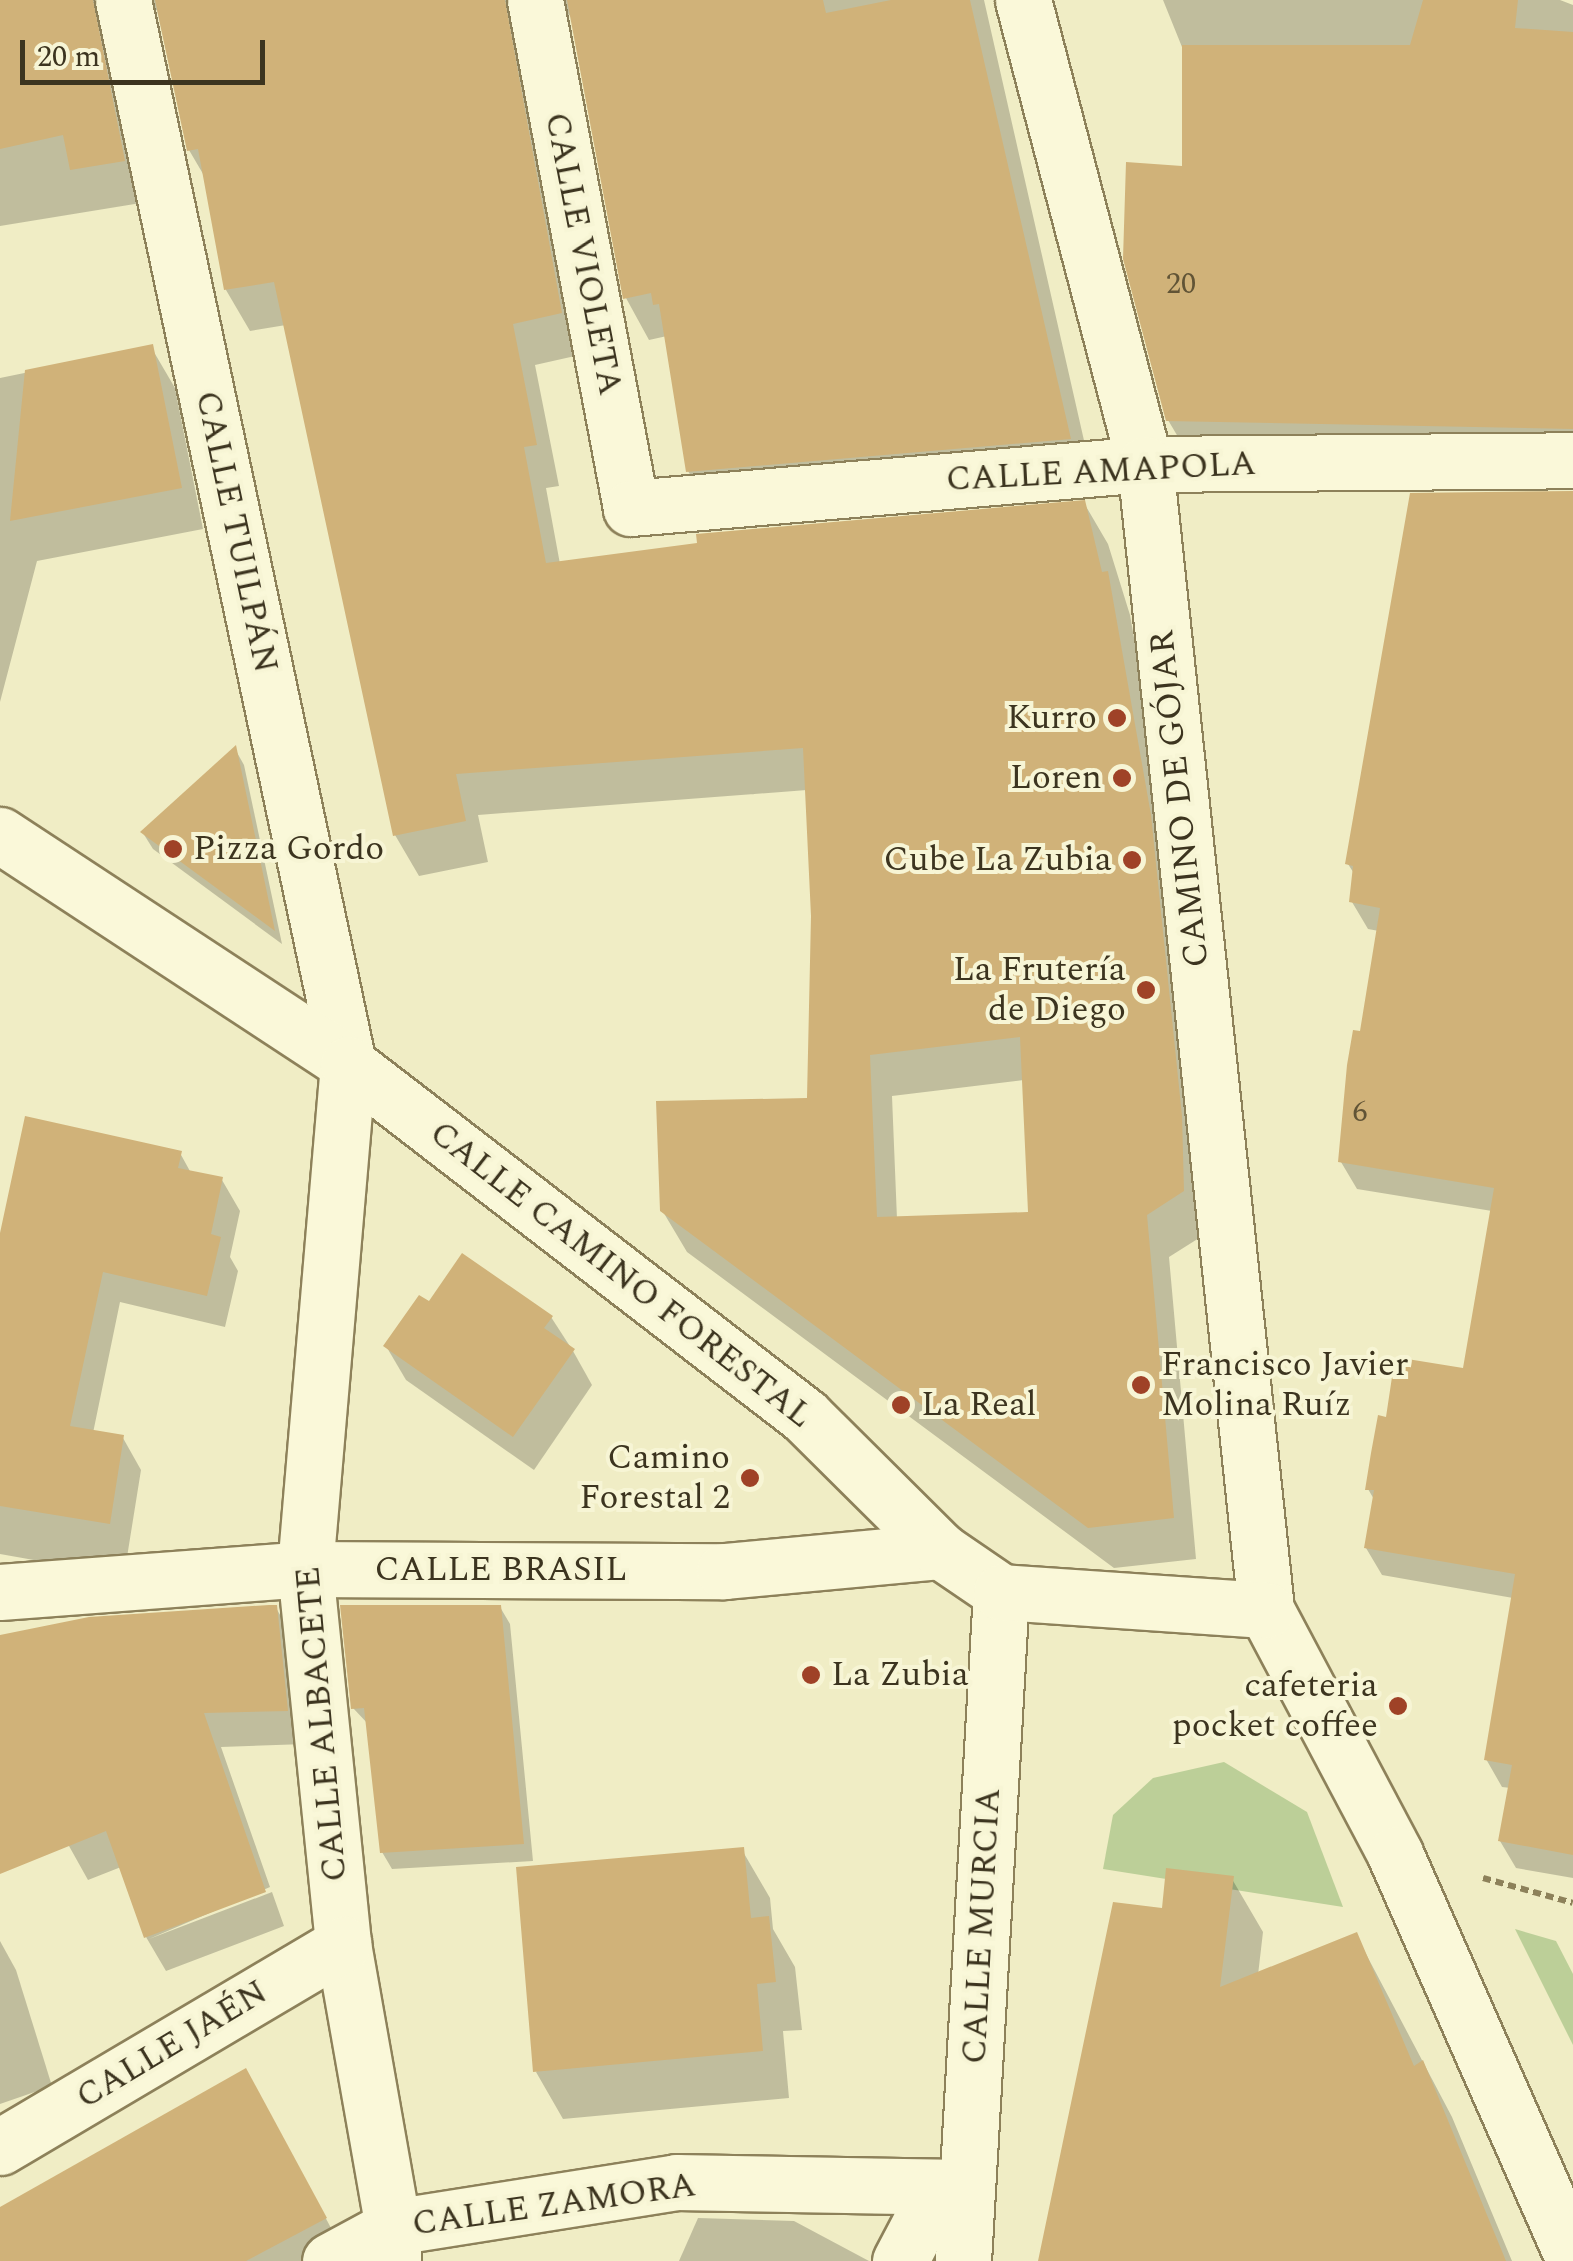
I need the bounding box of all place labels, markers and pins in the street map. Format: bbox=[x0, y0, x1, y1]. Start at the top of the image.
place label: Kurro bbox=[1007, 697, 1097, 739]
marker: Kurro bbox=[1106, 707, 1128, 729]
place label: Loren bbox=[1010, 757, 1102, 799]
marker: Loren bbox=[1111, 767, 1133, 789]
place label: Pizza Gordo bbox=[193, 828, 384, 870]
marker: Pizza Gordo bbox=[162, 838, 184, 860]
place label: Cube La Zubia bbox=[884, 839, 1112, 881]
marker: Cube La Zubia bbox=[1121, 849, 1143, 871]
place label: La Frutería de Diego bbox=[953, 949, 1126, 1031]
marker: La Frutería de Diego bbox=[1135, 979, 1157, 1001]
place label: Francisco Javier Molina Ruíz bbox=[1161, 1344, 1409, 1426]
marker: Francisco Javier Molina Ruíz bbox=[1130, 1374, 1152, 1396]
place label: La Real bbox=[921, 1384, 1036, 1426]
marker: La Real bbox=[890, 1394, 912, 1416]
place label: Camino Forestal 2 bbox=[579, 1437, 730, 1519]
marker: Camino Forestal 2 bbox=[739, 1467, 761, 1489]
place label: La Zubia bbox=[831, 1654, 969, 1696]
marker: La Zubia bbox=[800, 1664, 822, 1686]
place label: cafeteria pocket coffee bbox=[1172, 1665, 1378, 1747]
marker: cafeteria pocket coffee bbox=[1387, 1695, 1409, 1717]

